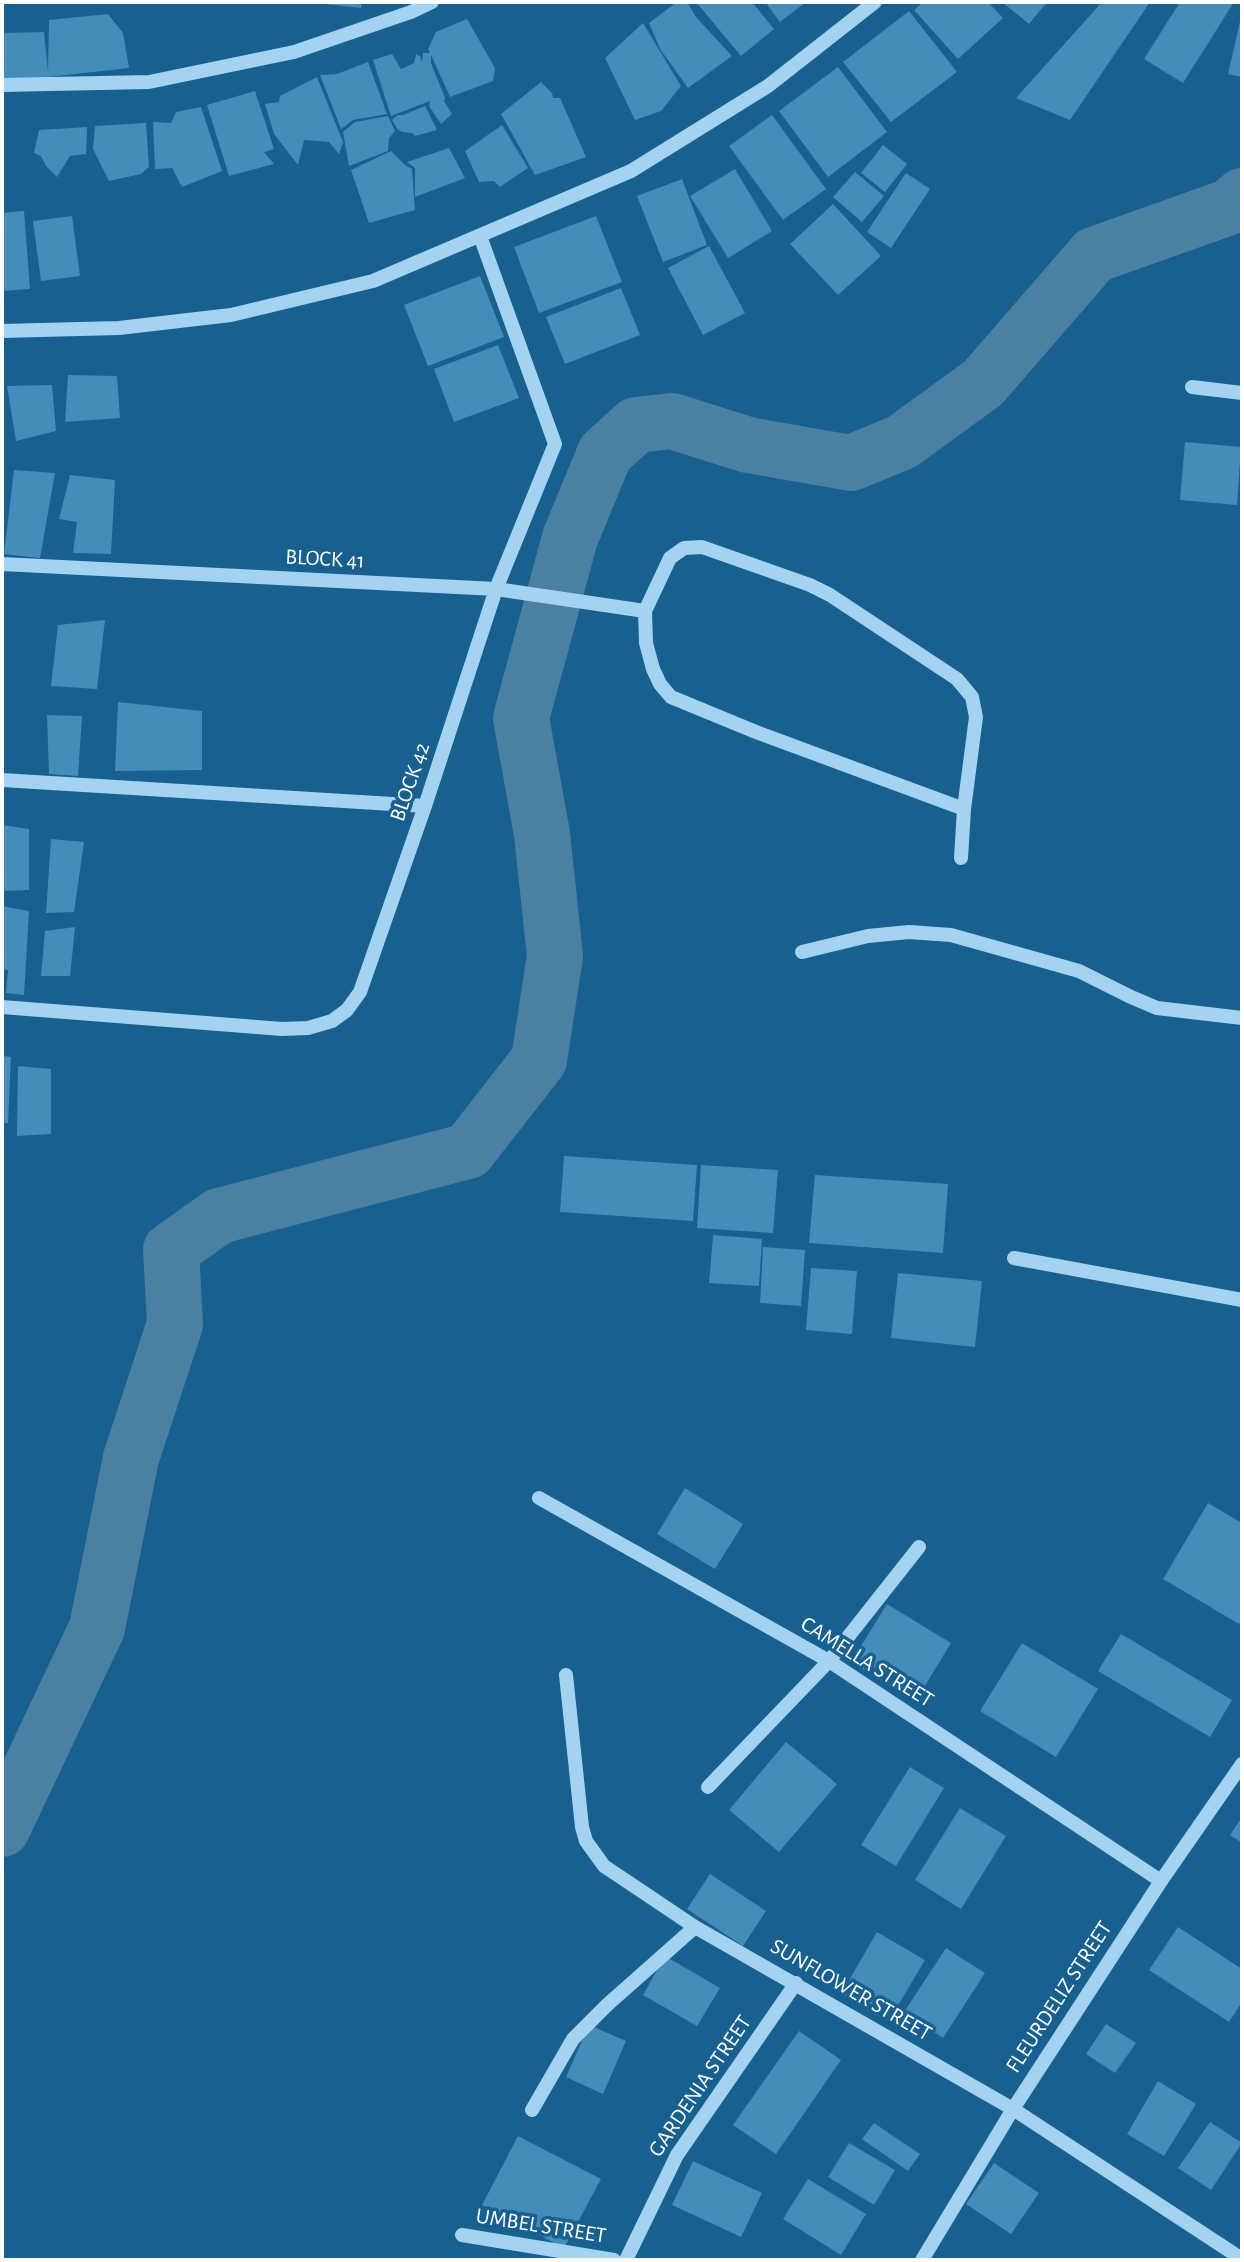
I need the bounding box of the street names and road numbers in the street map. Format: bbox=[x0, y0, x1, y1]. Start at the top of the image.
street label: BLOCK 41 bbox=[285, 544, 365, 574]
street label: BLOCK 42 bbox=[384, 739, 436, 825]
street label: CAMELLA STREET bbox=[796, 1611, 938, 1713]
street label: FLEURDELIZ STREET bbox=[1000, 1916, 1118, 2078]
street label: SUNFLOWER STREET bbox=[766, 1933, 936, 2047]
street label: GARDENIA STREET bbox=[643, 2010, 757, 2162]
street label: UMBEL STREET bbox=[474, 2203, 608, 2249]

